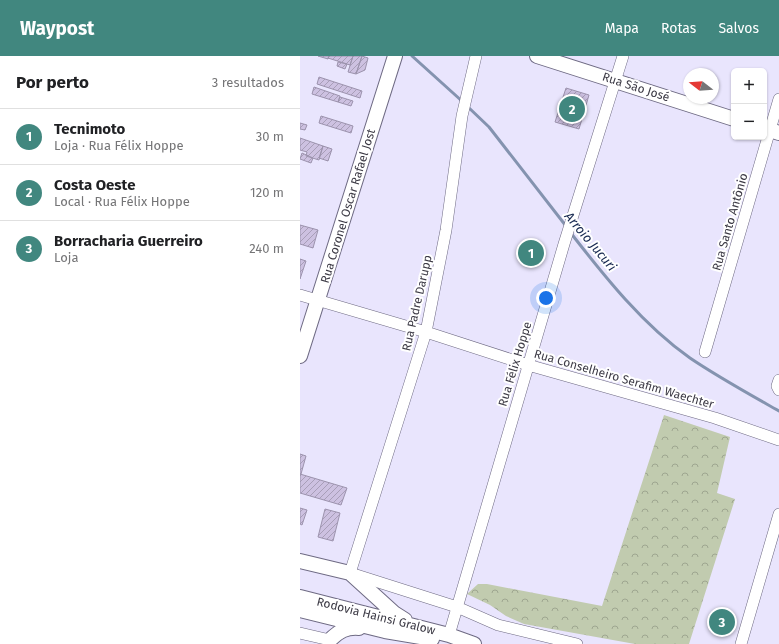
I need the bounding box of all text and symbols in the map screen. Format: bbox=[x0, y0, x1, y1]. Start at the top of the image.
text: Waypost bbox=[20, 17, 94, 40]
text: Mapa bbox=[605, 20, 639, 37]
text: Rotas bbox=[661, 20, 696, 37]
text: Salvos bbox=[718, 20, 759, 37]
north arrow bbox=[683, 68, 719, 104]
map controls bbox=[731, 68, 767, 140]
button: + bbox=[731, 68, 767, 104]
street label: Rua São José bbox=[601, 70, 671, 104]
text: Por perto bbox=[16, 72, 89, 93]
text: 3 resultados bbox=[212, 75, 284, 90]
pin: 2 bbox=[559, 94, 585, 124]
button: − bbox=[731, 104, 767, 140]
text: Tecnimoto bbox=[54, 120, 125, 138]
street label: Rua Coronel Oscar Rafael Jost bbox=[318, 127, 378, 285]
text: 1 bbox=[26, 129, 32, 144]
text: 30 m bbox=[256, 129, 284, 144]
text: Loja · Rua Félix Hoppe bbox=[54, 138, 184, 153]
street label: Rua Santo Antônio bbox=[709, 172, 751, 272]
text: Costa Oeste bbox=[54, 176, 135, 194]
text: 2 bbox=[26, 185, 32, 200]
text: 120 m bbox=[250, 185, 284, 200]
text: Local · Rua Félix Hoppe bbox=[54, 194, 190, 209]
water label: Arroio Jucuri bbox=[561, 208, 620, 274]
text: Borracharia Guerreiro bbox=[54, 232, 203, 250]
pin: 1 bbox=[518, 238, 544, 268]
text: 3 bbox=[26, 241, 32, 256]
text: 240 m bbox=[249, 241, 284, 256]
text: Loja bbox=[54, 250, 78, 265]
street label: Rua Padre Darupp bbox=[399, 254, 435, 352]
your location bbox=[536, 288, 556, 308]
street label: Rua Félix Hoppe bbox=[495, 320, 535, 408]
street label: Rua Conselheiro Serafim Waechter bbox=[532, 347, 716, 412]
street label: Rodovia Hainsi Gralow bbox=[315, 594, 437, 638]
pin: 3 bbox=[709, 607, 735, 637]

